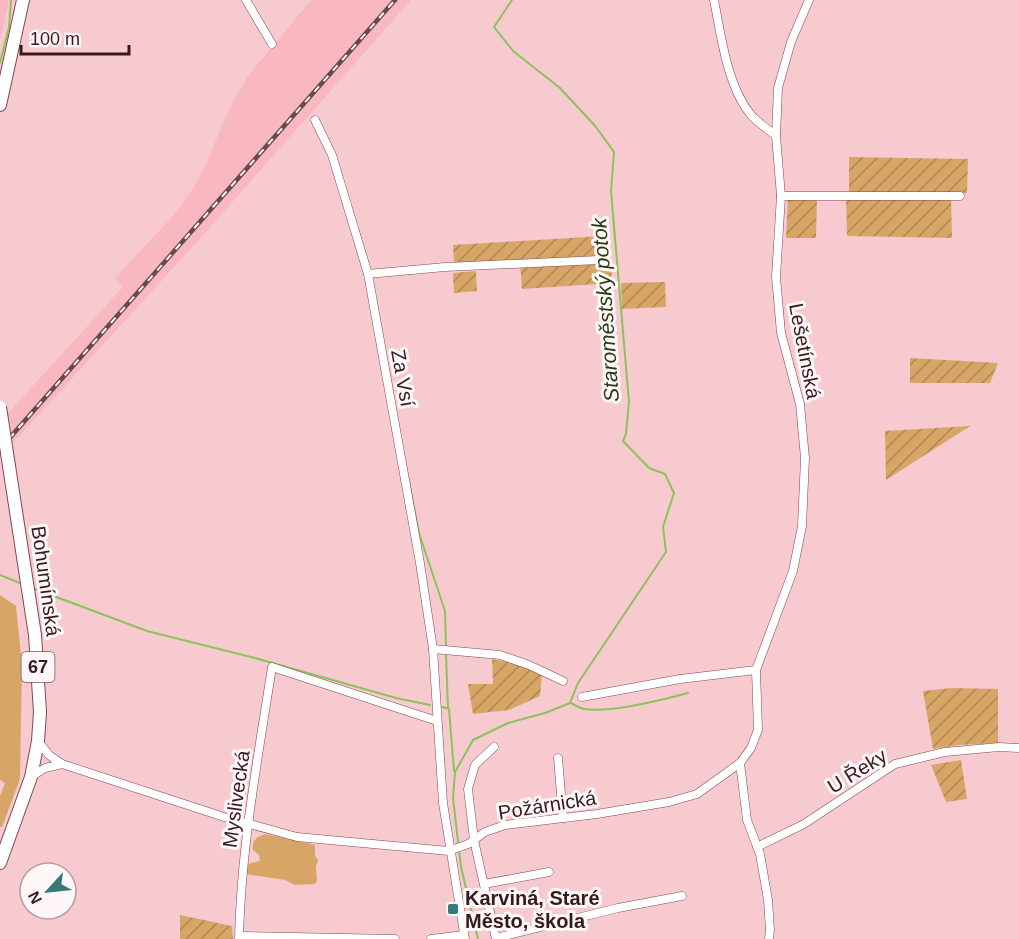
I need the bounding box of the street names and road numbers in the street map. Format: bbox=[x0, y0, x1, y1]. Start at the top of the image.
street label: Lešetínská bbox=[785, 301, 825, 401]
street label: Za Vsí bbox=[387, 348, 419, 409]
street label: Bohumínská bbox=[27, 524, 65, 638]
road number: 67 bbox=[22, 652, 54, 682]
street label: U Řeky bbox=[823, 744, 891, 798]
street label: Myslivecká bbox=[218, 748, 254, 849]
street label: Požárnická bbox=[496, 786, 598, 824]

